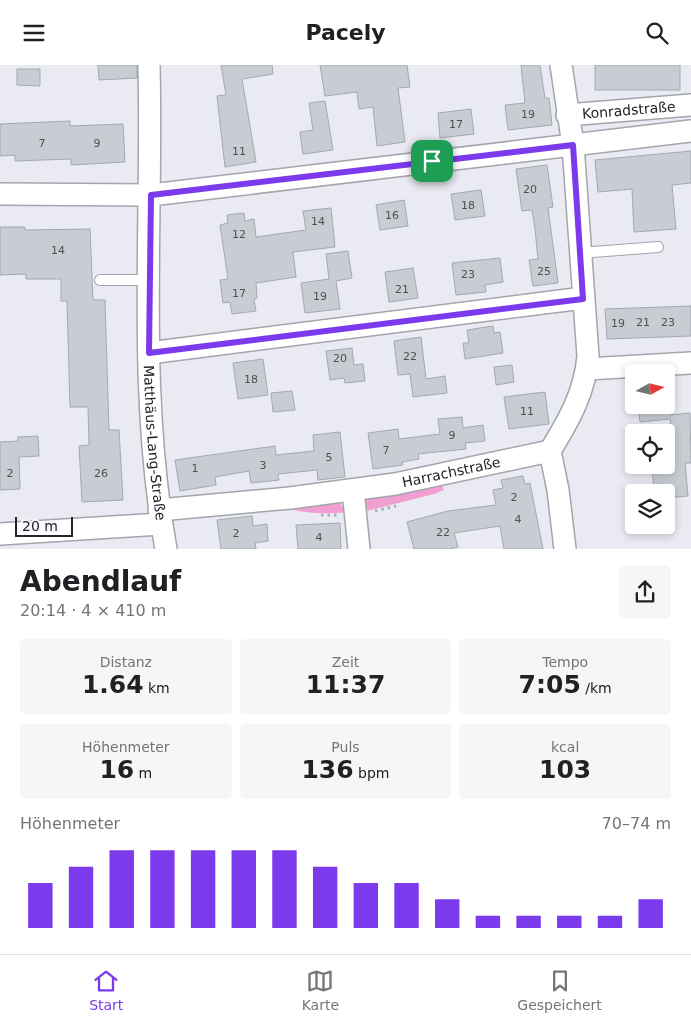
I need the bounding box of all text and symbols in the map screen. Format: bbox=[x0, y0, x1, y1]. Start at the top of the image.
icon: menu bbox=[20, 19, 48, 47]
icon: search bbox=[643, 19, 671, 47]
text: Pacely bbox=[305, 20, 386, 45]
street label: Konradstraße bbox=[581, 98, 676, 122]
house number: 19 bbox=[521, 108, 535, 121]
house number: 17 bbox=[449, 118, 463, 131]
house number: 7 bbox=[39, 137, 46, 150]
house number: 9 bbox=[94, 137, 101, 150]
pin bbox=[411, 140, 453, 182]
house number: 11 bbox=[232, 145, 246, 158]
icon: arrive bbox=[418, 147, 446, 175]
house number: 20 bbox=[523, 183, 537, 196]
house number: 18 bbox=[461, 199, 475, 212]
house number: 16 bbox=[385, 209, 399, 222]
house number: 14 bbox=[311, 215, 325, 228]
house number: 12 bbox=[232, 228, 246, 241]
house number: 14 bbox=[51, 244, 65, 257]
house number: 25 bbox=[537, 265, 551, 278]
house number: 23 bbox=[461, 268, 475, 281]
house number: 21 bbox=[395, 283, 409, 296]
house number: 17 bbox=[232, 287, 246, 300]
house number: 19 bbox=[313, 290, 327, 303]
house number: 21 bbox=[636, 316, 650, 329]
house number: 23 bbox=[661, 316, 675, 329]
house number: 19 bbox=[611, 317, 625, 330]
house number: 22 bbox=[403, 350, 417, 363]
house number: 20 bbox=[333, 352, 347, 365]
north arrow bbox=[625, 364, 675, 414]
map controls bbox=[625, 364, 675, 534]
street label: Matthäus-Lang-Straße bbox=[141, 365, 169, 521]
house number: 18 bbox=[244, 373, 258, 386]
house number: 11 bbox=[520, 405, 534, 418]
button: locate bbox=[625, 424, 675, 474]
house number: 9 bbox=[449, 429, 456, 442]
house number: 7 bbox=[383, 444, 390, 457]
house number: 5 bbox=[326, 451, 333, 464]
street label: Harrachstraße bbox=[401, 454, 502, 490]
house number: 3 bbox=[260, 459, 267, 472]
house number: 1 bbox=[192, 462, 199, 475]
house number: 2 bbox=[7, 467, 14, 480]
house number: 26 bbox=[94, 467, 108, 480]
button: layers bbox=[625, 484, 675, 534]
house number: 2 bbox=[511, 491, 518, 504]
house number: 4 bbox=[515, 513, 522, 526]
scale bar bbox=[15, 514, 72, 537]
text: 20 m bbox=[22, 518, 58, 534]
house number: 22 bbox=[436, 526, 450, 539]
house number: 2 bbox=[233, 527, 240, 540]
house number: 4 bbox=[316, 531, 323, 544]
text: Abendlauf bbox=[20, 565, 181, 598]
button: share bbox=[619, 566, 671, 618]
text: 20:14 · 4 × 410 m bbox=[20, 601, 166, 620]
text: Distanz bbox=[100, 654, 152, 670]
text: Zeit bbox=[332, 654, 359, 670]
text: Tempo bbox=[542, 654, 588, 670]
text: 1.64 bbox=[82, 670, 144, 699]
text: 11:37 bbox=[306, 670, 385, 699]
text: 7:05 bbox=[519, 670, 581, 699]
text: km bbox=[144, 680, 170, 696]
text: /km bbox=[581, 680, 612, 696]
text: Höhenmeter bbox=[82, 739, 170, 755]
text: Puls bbox=[331, 739, 360, 755]
text: kcal bbox=[551, 739, 579, 755]
text: 16 bbox=[99, 755, 134, 784]
text: 136 bbox=[301, 755, 354, 784]
text: 103 bbox=[539, 755, 591, 784]
text: m bbox=[134, 765, 152, 781]
text: bpm bbox=[354, 765, 390, 781]
text: Höhenmeter bbox=[20, 814, 120, 833]
text: 70–74 m bbox=[602, 814, 671, 833]
tab: Start bbox=[89, 967, 123, 1013]
tab: Karte bbox=[302, 967, 339, 1013]
tab: Gespeichert bbox=[517, 967, 602, 1013]

